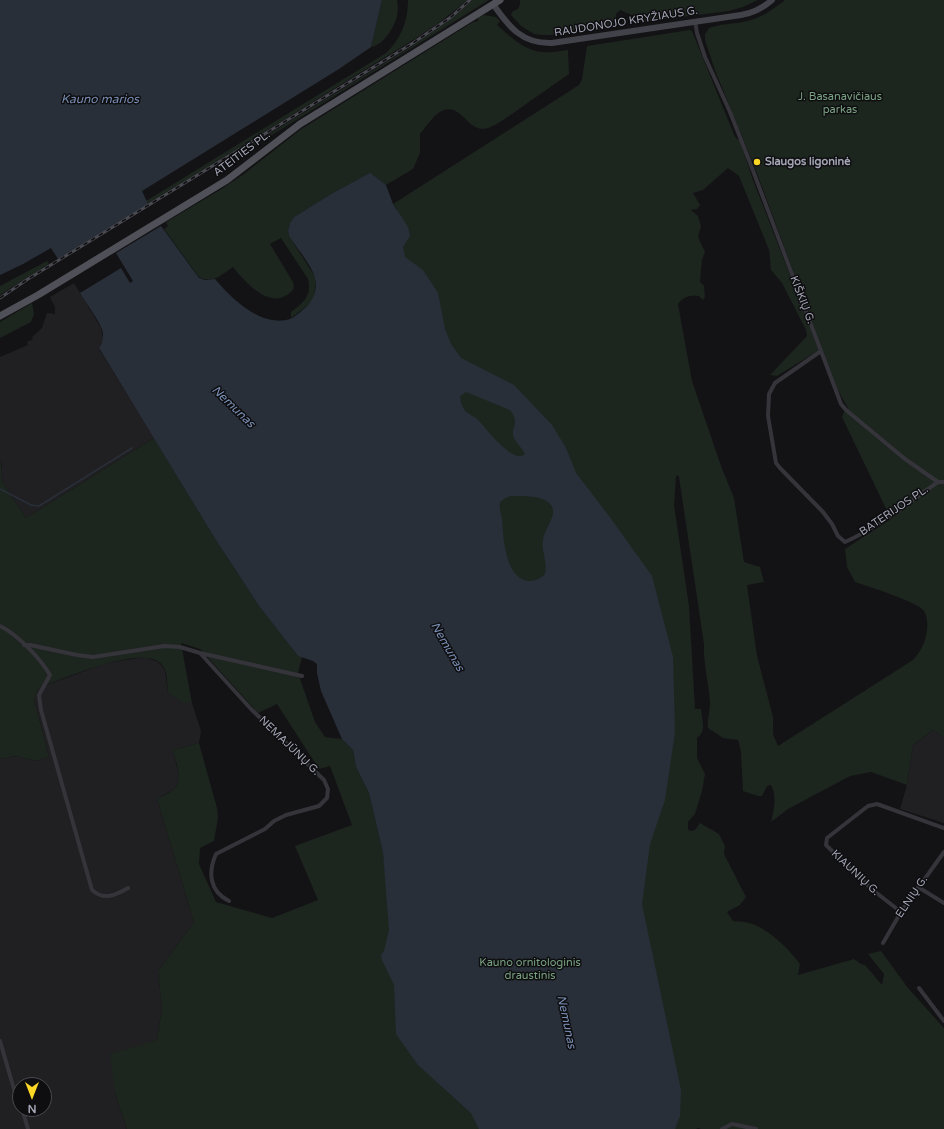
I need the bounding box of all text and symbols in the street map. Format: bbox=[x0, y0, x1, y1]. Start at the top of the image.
street label: RAUDONOJO KRYŽIAUS G. bbox=[553, 4, 699, 40]
park label: J. Basanavičiaus parkas bbox=[798, 90, 882, 116]
water label: Kauno marios bbox=[61, 93, 139, 107]
street label: ATEITIES PL. bbox=[211, 128, 273, 180]
place label: Slaugos ligoninė bbox=[765, 155, 851, 169]
marker: Slaugos ligoninė bbox=[752, 157, 762, 167]
street label: KIŠKIŲ G. bbox=[787, 274, 817, 326]
water label: Nemunas bbox=[208, 383, 258, 431]
street label: BATERIJOS PL. bbox=[857, 483, 931, 539]
water label: Nemunas bbox=[427, 620, 467, 674]
street label: NEMAJŪNŲ G. bbox=[256, 714, 322, 778]
street label: KIAUNIŲ G. bbox=[828, 847, 882, 899]
street label: ELNIŲ G. bbox=[893, 874, 931, 920]
park label: Kauno ornitologinis draustinis bbox=[479, 956, 581, 982]
water label: Nemunas bbox=[553, 994, 579, 1050]
north arrow bbox=[12, 1077, 52, 1117]
text: N bbox=[28, 1102, 36, 1115]

